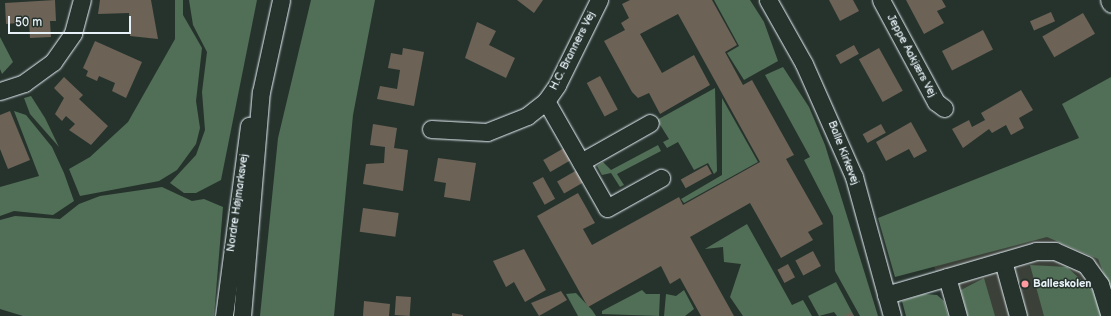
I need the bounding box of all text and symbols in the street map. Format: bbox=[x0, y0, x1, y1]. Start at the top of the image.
scale bar bbox=[10, 8, 133, 34]
street label: H.C. Branners Vej bbox=[547, 9, 599, 93]
street label: Jeppe Aakjærs Vej bbox=[884, 12, 938, 100]
text: 50 m bbox=[15, 15, 42, 30]
street label: Balle Kirkevej bbox=[825, 119, 861, 187]
street label: Nordre Højmarksvej bbox=[225, 153, 251, 253]
place label: Balleskolen bbox=[1033, 277, 1091, 291]
marker: Balleskolen bbox=[1020, 279, 1030, 289]

